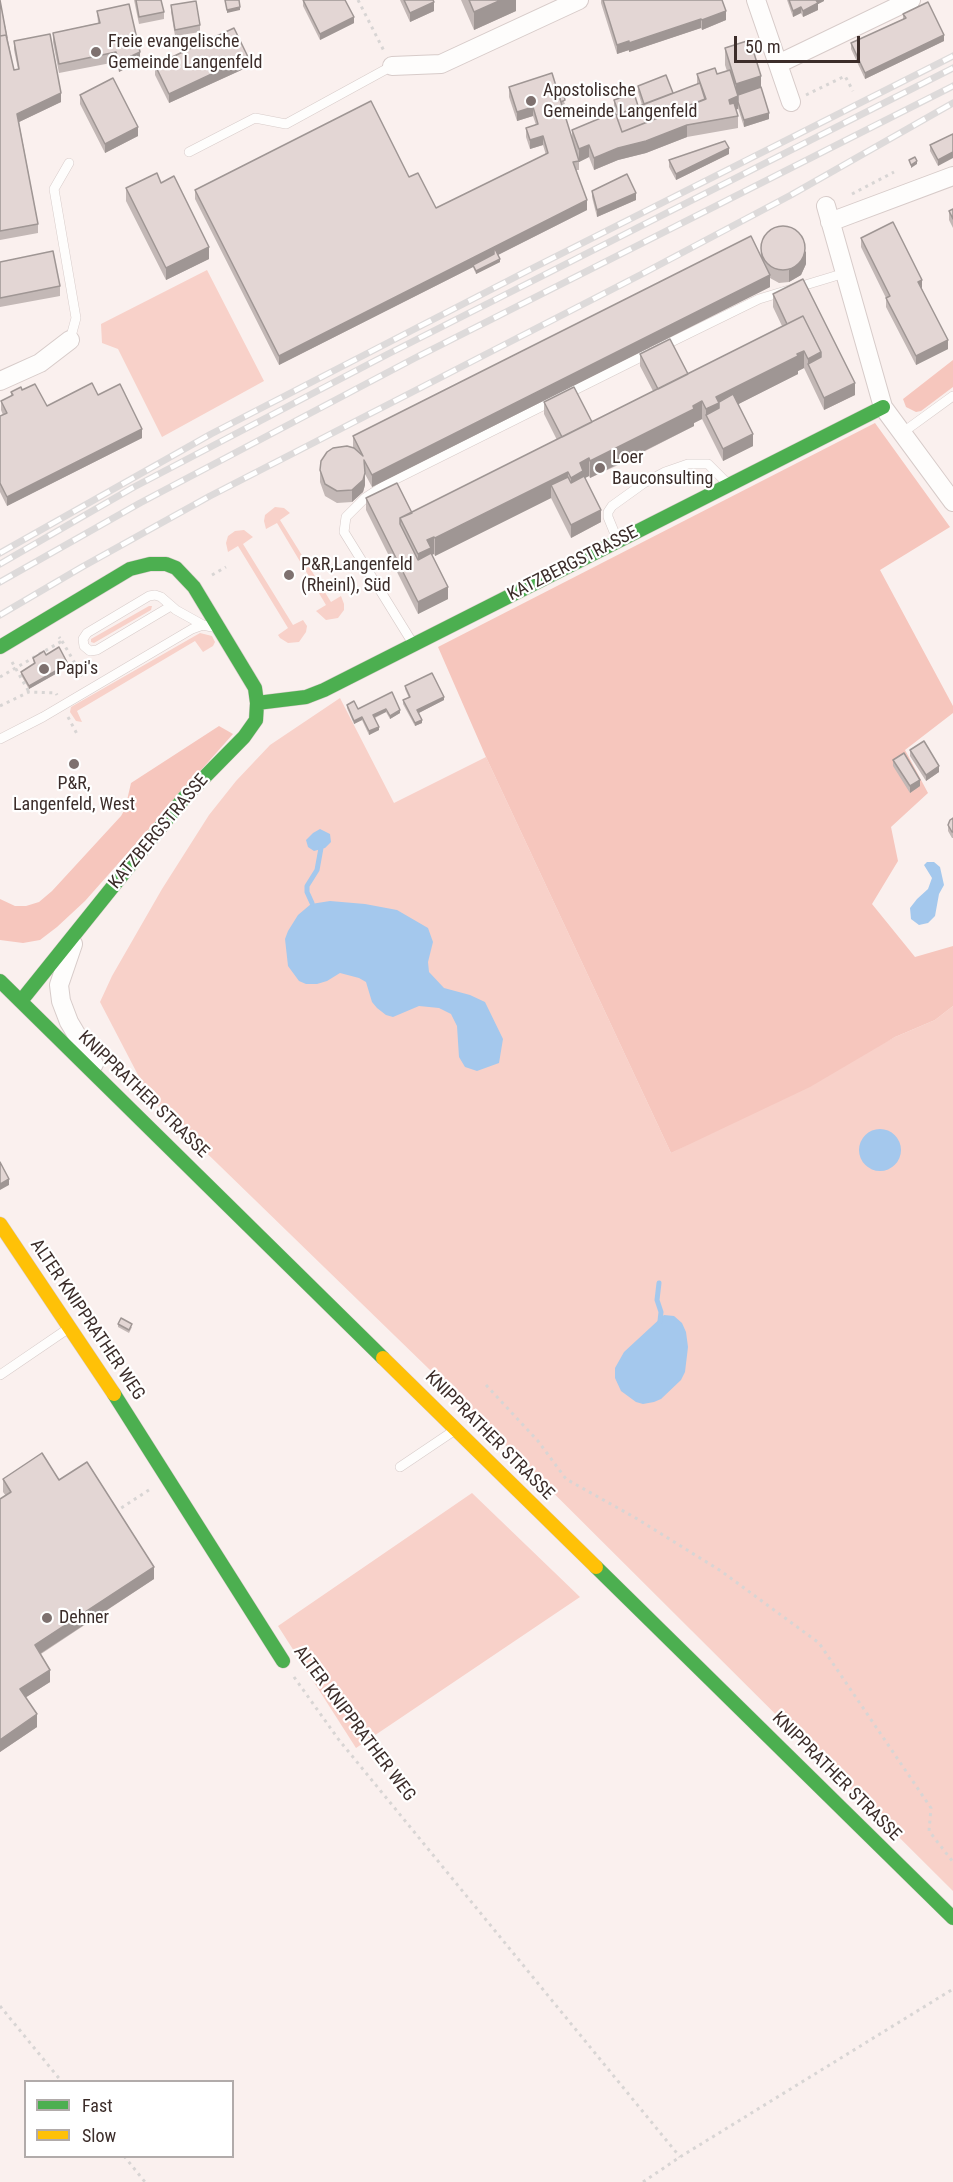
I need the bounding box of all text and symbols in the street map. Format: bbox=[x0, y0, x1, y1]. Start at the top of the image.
scale bar bbox=[737, 24, 863, 62]
place label: Freie evangelische Gemeinde Langenfeld bbox=[108, 31, 262, 74]
text: 50 m bbox=[745, 36, 780, 57]
marker: Freie evangelische Gemeinde Langenfeld bbox=[89, 45, 103, 59]
place label: Apostolische Gemeinde Langenfeld bbox=[543, 80, 697, 122]
marker: Apostolische Gemeinde Langenfeld bbox=[524, 94, 538, 108]
place label: Loer Bauconsulting bbox=[612, 447, 713, 490]
marker: Loer Bauconsulting bbox=[593, 461, 607, 475]
street label: KATZBERGSTRASSE bbox=[504, 522, 642, 606]
place label: P&R,Langenfeld (Rheinl), Süd bbox=[301, 554, 413, 596]
marker: P&R,Langenfeld (Rheinl), Süd bbox=[282, 568, 296, 582]
place label: Papi's bbox=[56, 658, 98, 680]
marker: Papi's bbox=[37, 662, 51, 676]
marker: P&R, Langenfeld, West bbox=[67, 757, 81, 771]
street label: KATZBERGSTRASSE bbox=[105, 770, 213, 894]
place label: P&R, Langenfeld, West bbox=[13, 773, 135, 816]
street label: KNIPPRATHER STRASSE bbox=[73, 1027, 213, 1163]
street label: ALTER KNIPPRATHER WEG bbox=[25, 1236, 149, 1404]
street label: KNIPPRATHER STRASSE bbox=[420, 1367, 558, 1505]
place label: Dehner bbox=[59, 1607, 109, 1629]
marker: Dehner bbox=[40, 1611, 54, 1625]
street label: ALTER KNIPPRATHER WEG bbox=[288, 1642, 420, 1806]
street label: KNIPPRATHER STRASSE bbox=[767, 1708, 905, 1846]
legend bbox=[24, 2080, 234, 2158]
text: Fast bbox=[82, 2095, 113, 2116]
text: Slow bbox=[82, 2125, 116, 2146]

